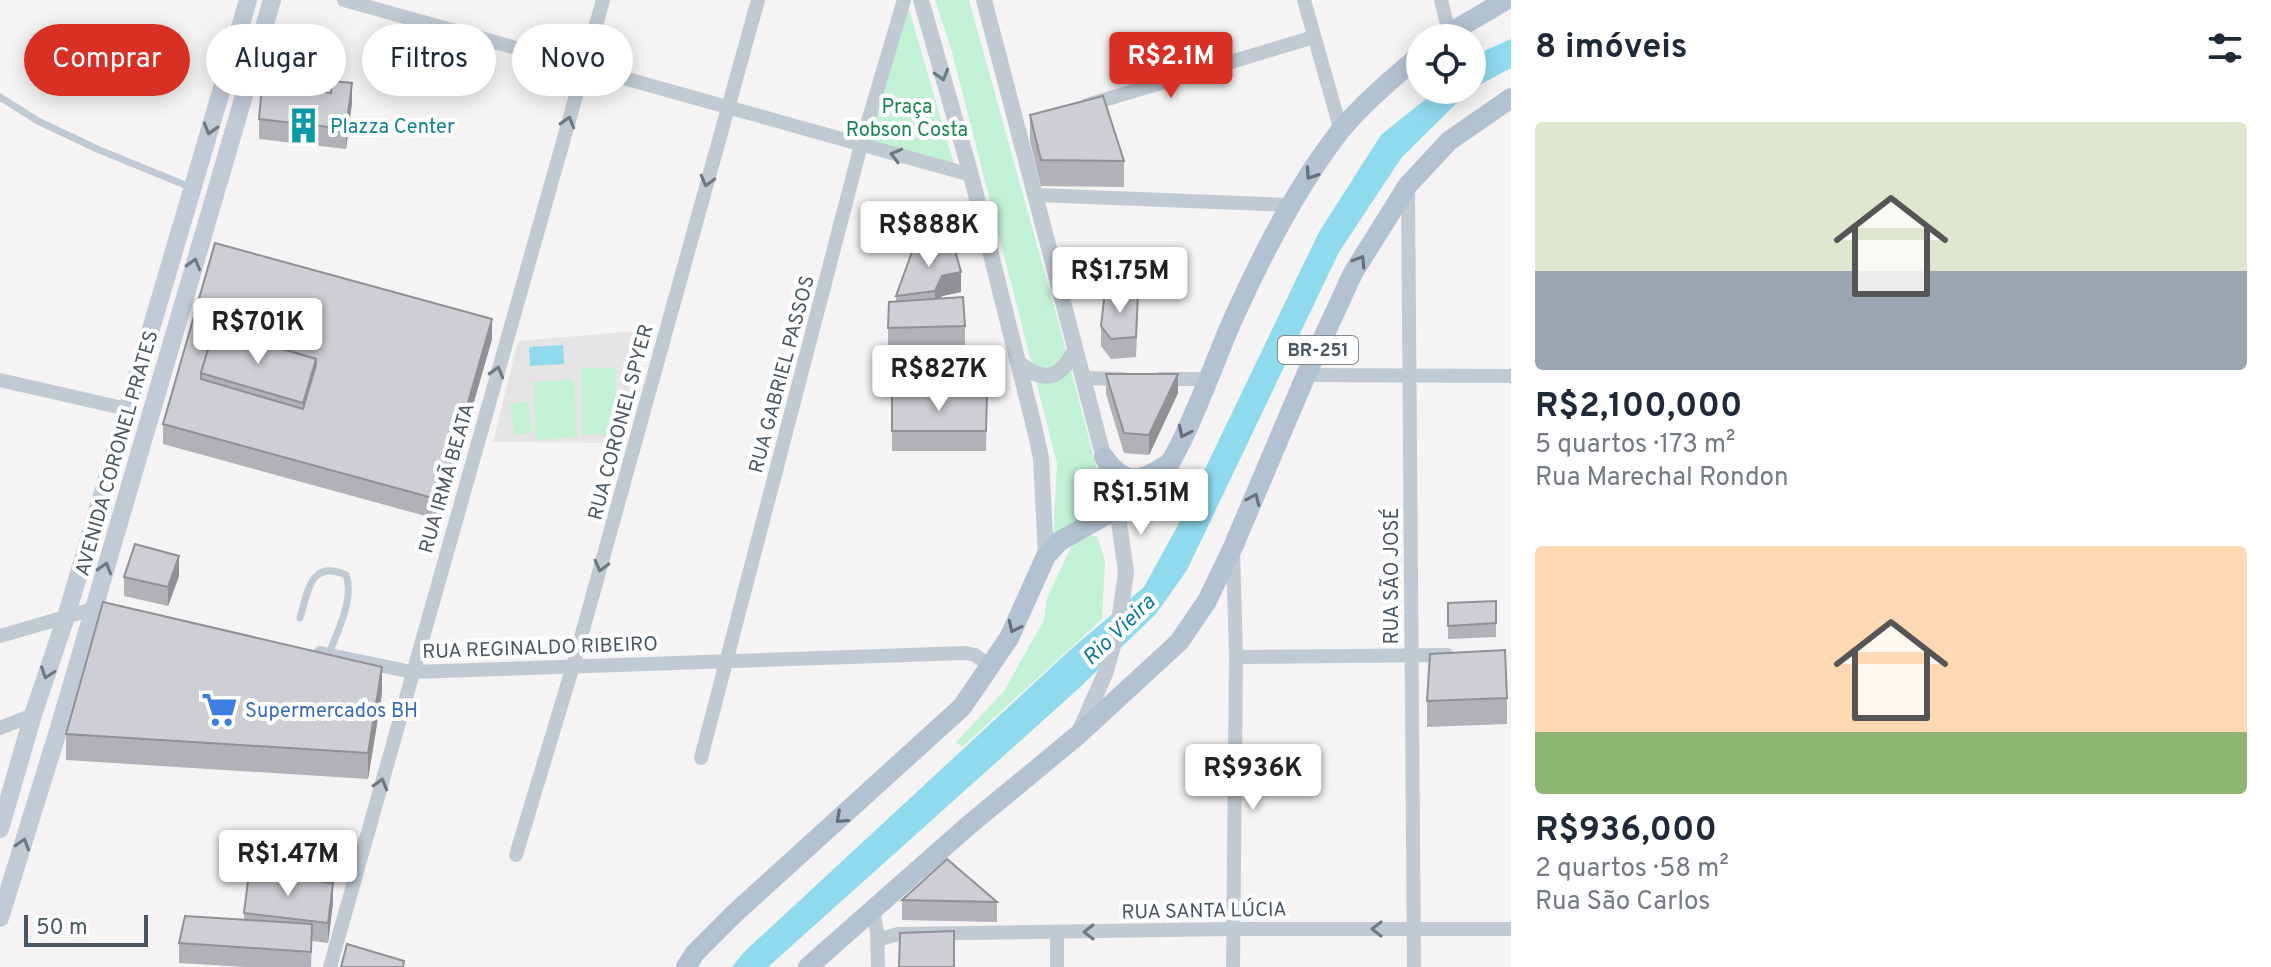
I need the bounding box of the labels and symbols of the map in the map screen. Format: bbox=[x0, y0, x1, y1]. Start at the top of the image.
pin: R$2.1M bbox=[1106, 32, 1236, 100]
one-way arrow bbox=[933, 68, 949, 81]
park label: Praça Robson Costa bbox=[846, 95, 968, 144]
building icon: Plazza Center bbox=[285, 107, 323, 145]
place label: Plazza Center bbox=[330, 115, 455, 141]
one-way arrow bbox=[559, 116, 576, 130]
one-way arrow bbox=[203, 121, 219, 135]
one-way arrow bbox=[889, 147, 903, 164]
one-way arrow bbox=[1306, 166, 1321, 180]
one-way arrow bbox=[700, 174, 717, 188]
pin: R$888K bbox=[864, 201, 994, 269]
pin: R$1.75M bbox=[1046, 247, 1194, 315]
one-way arrow bbox=[1350, 256, 1365, 270]
one-way arrow bbox=[185, 258, 201, 272]
street label: RUA GABRIEL PASSOS bbox=[744, 273, 822, 476]
pin: R$701K bbox=[193, 298, 323, 366]
street label: RUA CORONEL SPYER bbox=[583, 322, 661, 523]
street label: AVENIDA CORONEL PRATES bbox=[70, 328, 165, 579]
road number: BR-251 bbox=[1278, 336, 1358, 364]
pin: R$827K bbox=[874, 345, 1004, 413]
one-way arrow bbox=[488, 366, 504, 380]
street label: RUA IRMÃ BEATA bbox=[413, 400, 482, 557]
one-way arrow bbox=[1178, 424, 1194, 439]
pin: R$1.51M bbox=[1067, 469, 1215, 537]
one-way arrow bbox=[1244, 492, 1260, 507]
street label: RUA SÃO JOSÉ bbox=[1378, 508, 1406, 644]
one-way arrow bbox=[593, 559, 610, 573]
one-way arrow bbox=[96, 561, 112, 575]
water label: Rio Vieira bbox=[1078, 589, 1162, 672]
one-way arrow bbox=[1008, 619, 1024, 633]
street label: RUA REGINALDO RIBEIRO bbox=[422, 632, 658, 666]
one-way arrow bbox=[41, 665, 57, 679]
supermarket icon: Supermercados BH bbox=[200, 691, 238, 729]
place label: Supermercados BH bbox=[245, 699, 418, 725]
pin: R$936K bbox=[1188, 744, 1318, 812]
one-way arrow bbox=[371, 778, 388, 791]
one-way arrow bbox=[836, 809, 850, 823]
pin: R$1.47M bbox=[214, 830, 362, 898]
one-way arrow bbox=[14, 837, 30, 851]
street label: RUA SANTA LÚCIA bbox=[1121, 896, 1287, 926]
scale bar bbox=[24, 911, 148, 947]
one-way arrow bbox=[1370, 920, 1383, 938]
one-way arrow bbox=[1082, 923, 1095, 941]

